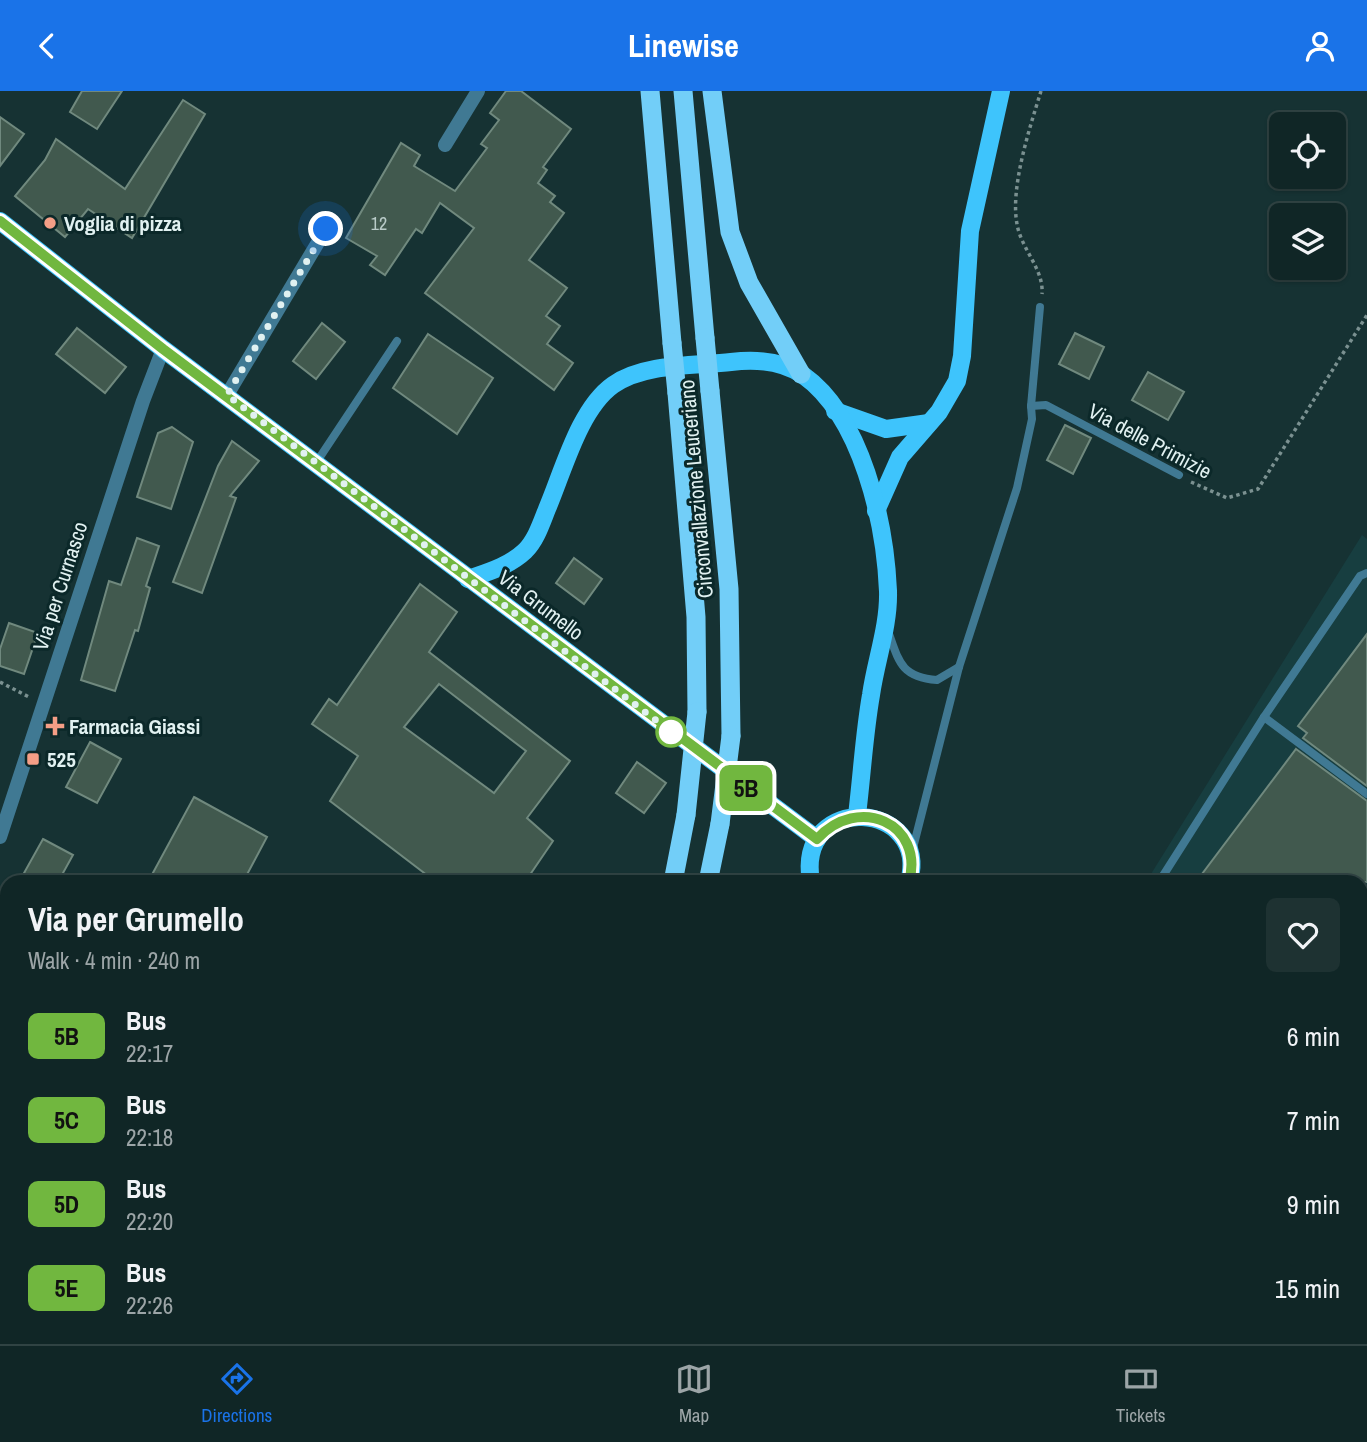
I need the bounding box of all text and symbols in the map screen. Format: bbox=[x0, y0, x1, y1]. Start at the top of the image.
text: Linewise bbox=[628, 24, 739, 67]
icon: back bbox=[28, 27, 66, 65]
icon: person bbox=[1301, 27, 1339, 65]
map controls bbox=[1269, 112, 1346, 280]
button: locate bbox=[1269, 112, 1346, 189]
button: layers bbox=[1269, 203, 1346, 280]
place label: Voglia di pizza bbox=[64, 209, 182, 238]
your location bbox=[308, 211, 343, 246]
house number: 12 bbox=[371, 211, 387, 236]
marker: Voglia di pizza bbox=[42, 215, 58, 231]
street label: Circonvallazione Leuceriano bbox=[672, 379, 720, 599]
street label: Via delle Primizie bbox=[1083, 396, 1217, 486]
street label: Via per Curnasco bbox=[26, 518, 94, 654]
street label: Via Grumello bbox=[492, 563, 590, 647]
place label: Farmacia Giassi bbox=[69, 712, 200, 741]
unlabelled marker bbox=[656, 717, 686, 747]
marker: Farmacia Giassi bbox=[47, 718, 63, 734]
place label: 525 bbox=[47, 745, 76, 774]
marker: 525 bbox=[25, 751, 41, 767]
line badge: 5B bbox=[714, 765, 778, 811]
text: 5B bbox=[733, 772, 759, 804]
text: Via per Grumello bbox=[28, 897, 244, 941]
button: heart bbox=[1266, 898, 1340, 972]
text: Walk · 4 min · 240 m bbox=[28, 945, 200, 976]
text: Bus bbox=[126, 1003, 166, 1038]
text: 6 min bbox=[1287, 1019, 1340, 1054]
text: 5B bbox=[54, 1020, 79, 1052]
text: 22:17 bbox=[126, 1038, 173, 1069]
text: Bus bbox=[126, 1087, 166, 1122]
text: 7 min bbox=[1287, 1103, 1340, 1138]
text: 5C bbox=[54, 1104, 79, 1136]
text: 22:18 bbox=[126, 1122, 173, 1153]
text: Bus bbox=[126, 1171, 166, 1206]
text: 9 min bbox=[1287, 1187, 1340, 1222]
text: 5D bbox=[54, 1188, 79, 1220]
text: 22:20 bbox=[126, 1206, 173, 1237]
text: Bus bbox=[126, 1255, 166, 1290]
text: 15 min bbox=[1275, 1271, 1340, 1306]
text: 5E bbox=[54, 1272, 79, 1304]
text: 22:26 bbox=[126, 1290, 173, 1321]
tab: Directions bbox=[201, 1360, 272, 1428]
tab: Map bbox=[675, 1360, 713, 1428]
tab: Tickets bbox=[1116, 1360, 1166, 1428]

